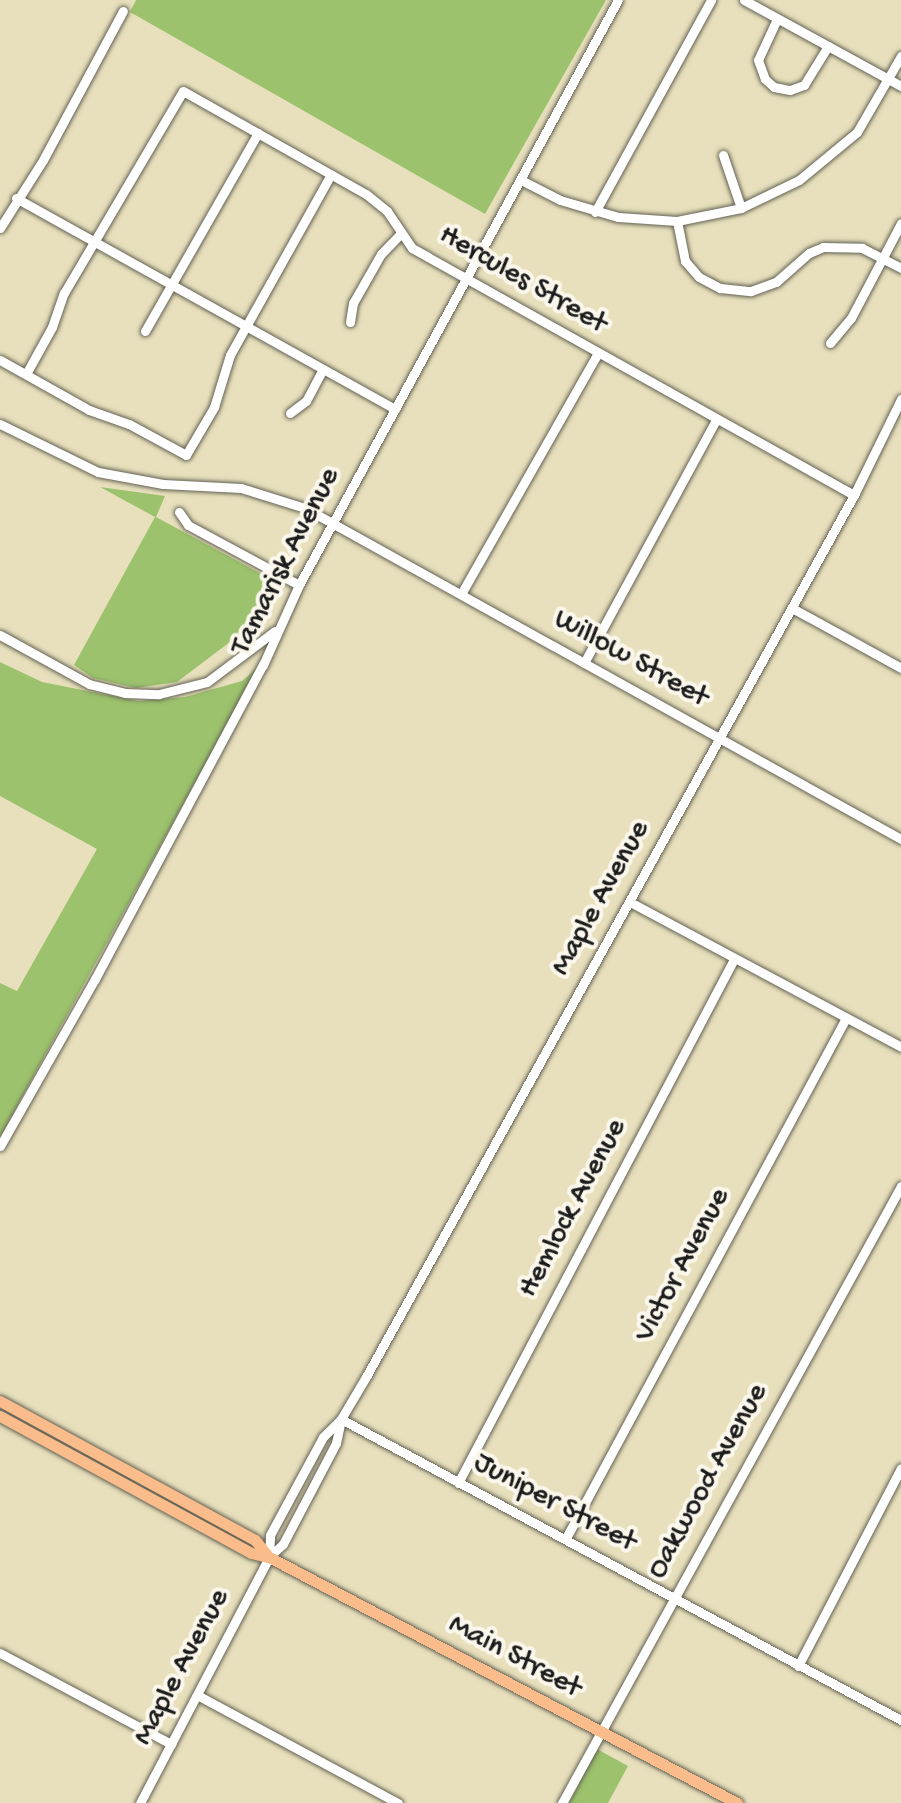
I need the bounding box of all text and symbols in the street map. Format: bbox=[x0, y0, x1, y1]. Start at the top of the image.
street label: Hercules Street bbox=[432, 218, 612, 344]
street label: Tamarisk Avenue bbox=[224, 462, 350, 662]
street label: Willow Street bbox=[546, 603, 714, 717]
street label: Maple Avenue bbox=[545, 815, 659, 983]
street label: Hemlock Avenue bbox=[512, 1114, 636, 1304]
street label: Victor Avenue bbox=[628, 1183, 740, 1349]
street label: Oakwood Avenue bbox=[641, 1378, 777, 1586]
street label: Juniper Street bbox=[467, 1446, 641, 1562]
street label: Maple Avenue bbox=[127, 1584, 239, 1752]
street label: Main Street bbox=[441, 1608, 587, 1708]

